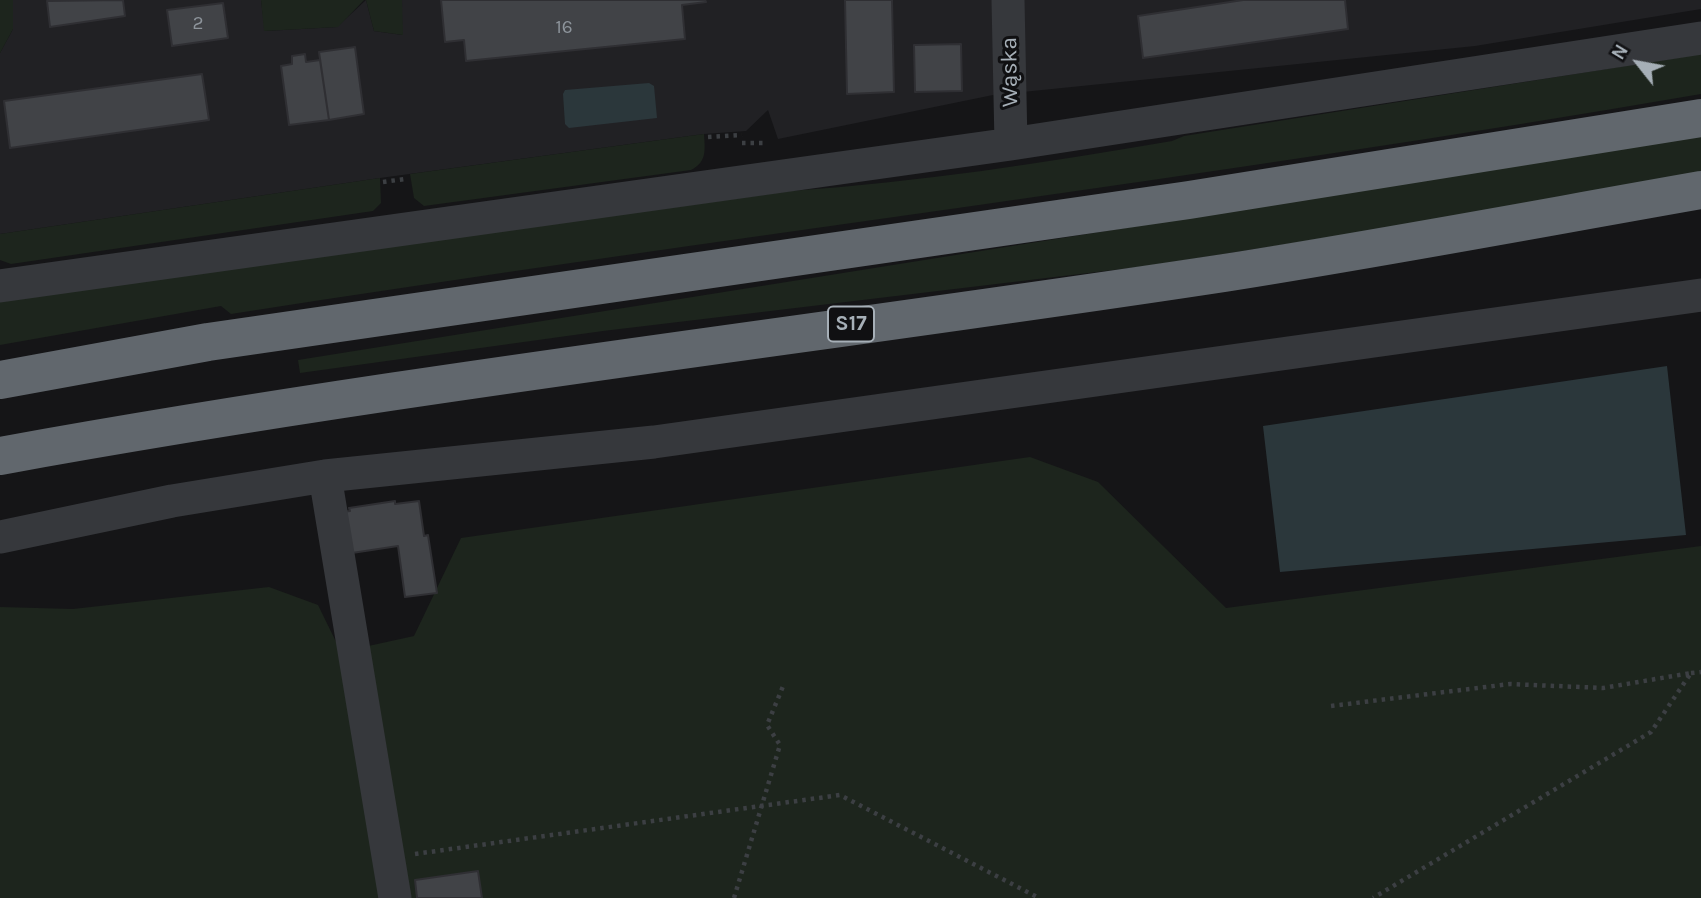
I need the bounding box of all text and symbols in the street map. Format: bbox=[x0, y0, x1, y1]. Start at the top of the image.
house number: 2 bbox=[192, 13, 204, 35]
house number: 16 bbox=[555, 17, 573, 39]
north arrow bbox=[1603, 28, 1673, 98]
street label: Wąska bbox=[996, 37, 1024, 107]
text: N bbox=[1607, 41, 1633, 64]
road number: S17 bbox=[828, 306, 874, 342]

